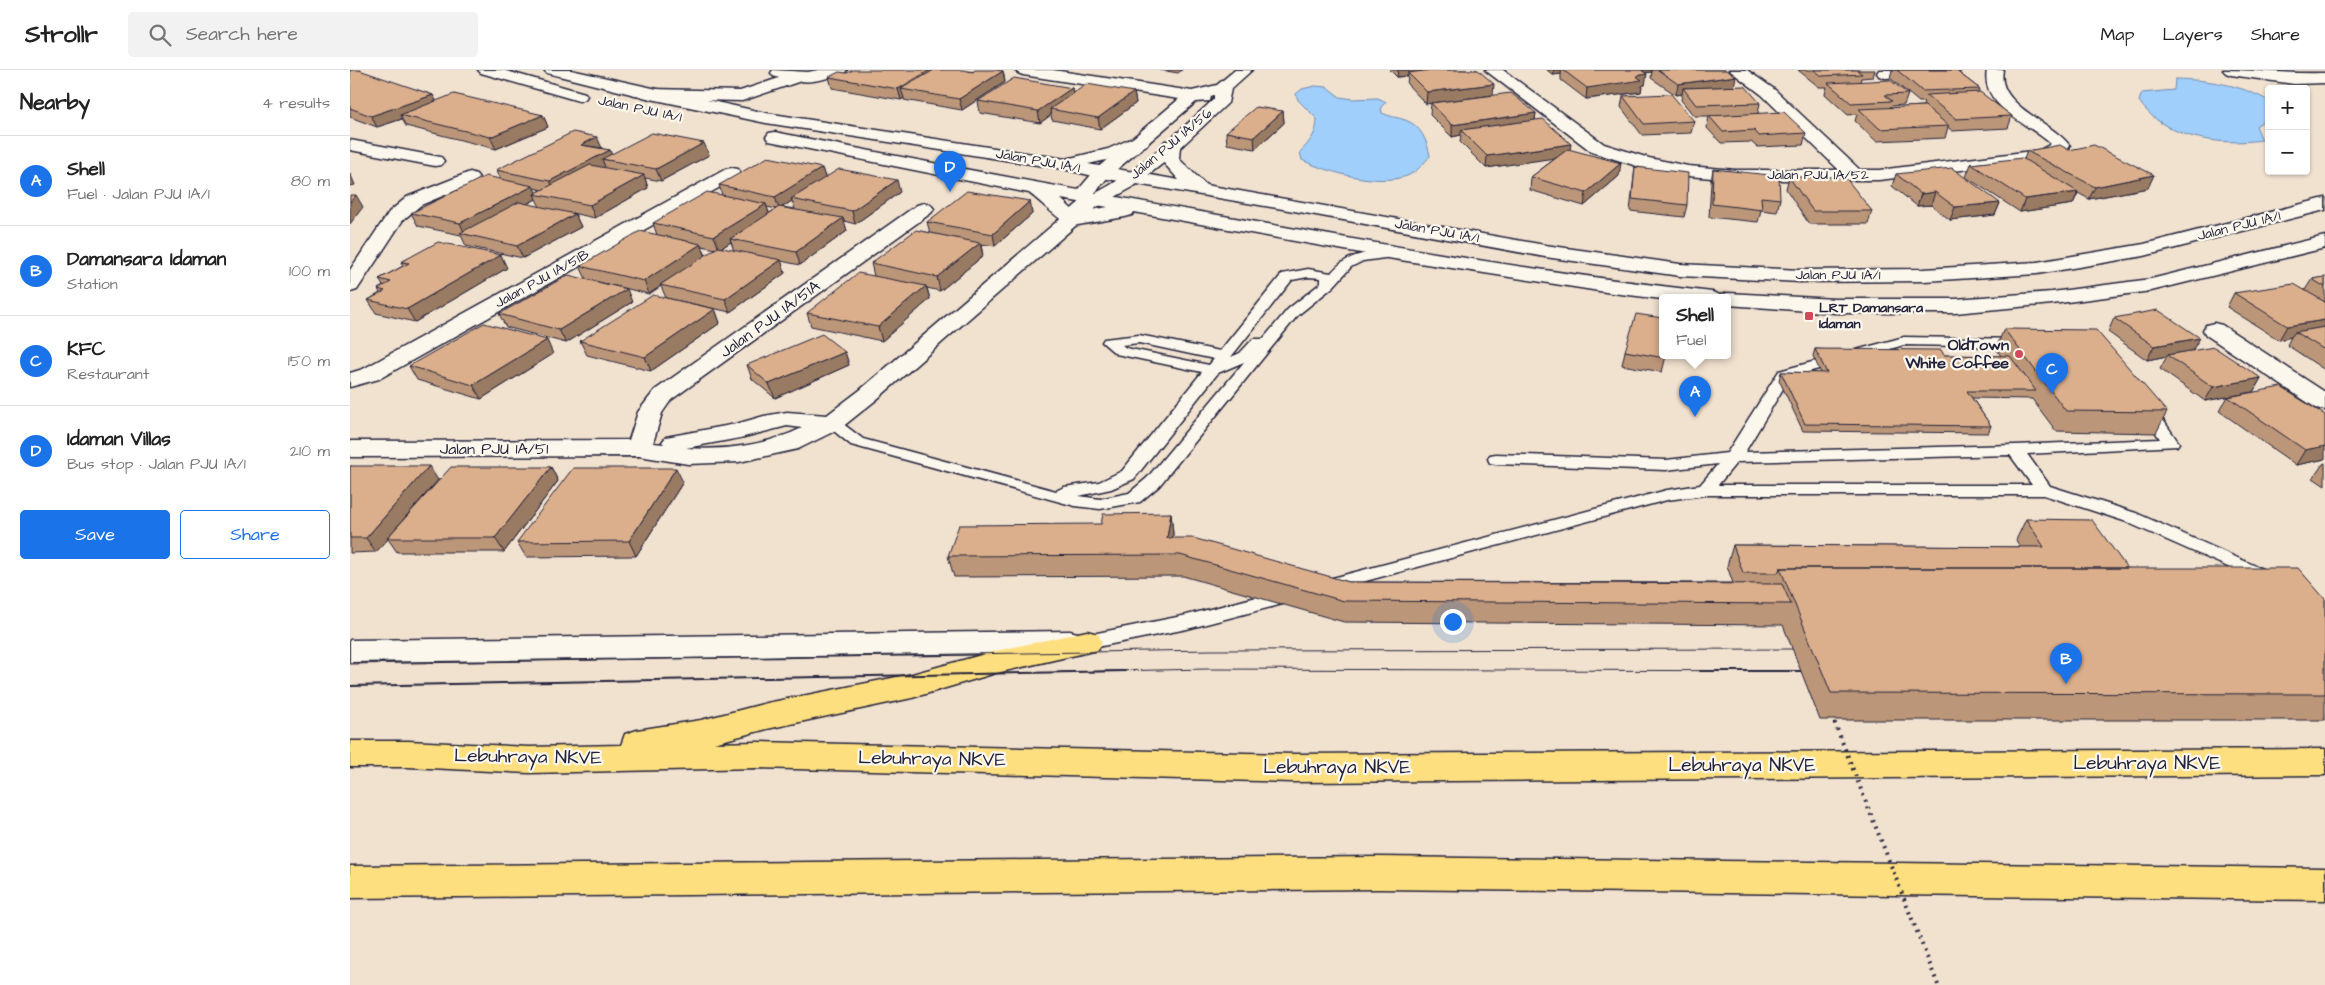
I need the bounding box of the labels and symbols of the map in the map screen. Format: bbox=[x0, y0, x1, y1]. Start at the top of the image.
street label: Jalan PJU 1A/1 bbox=[596, 90, 684, 128]
street label: Jalan PJU 1A/56 bbox=[1125, 103, 1217, 184]
street label: Jalan PJU 1A/1 bbox=[994, 144, 1082, 178]
pin: D bbox=[934, 151, 966, 192]
street label: Jalan PJU 1A/52 bbox=[1767, 165, 1869, 185]
street label: Jalan PJU 1A/1 bbox=[2195, 206, 2283, 246]
street label: Jalan PJU 1A/1 bbox=[1393, 214, 1481, 248]
street label: Jalan PJU 1A/51B bbox=[491, 245, 593, 313]
street label: Jalan PJU 1A/1 bbox=[1795, 265, 1881, 285]
street label: Jalan PJU 1A/51A bbox=[715, 275, 825, 363]
place label: LRT Damansara Idaman bbox=[1819, 298, 1924, 334]
marker: LRT Damansara Idaman bbox=[1803, 310, 1815, 322]
place label: OldTown White Coffee bbox=[1904, 334, 2009, 374]
marker: OldTown White Coffee bbox=[2013, 348, 2025, 360]
pin: C bbox=[2036, 353, 2068, 394]
pin: A bbox=[1679, 376, 1711, 417]
street label: Jalan PJU 1A/51 bbox=[440, 438, 548, 460]
your location bbox=[1440, 609, 1466, 635]
pin: B bbox=[2050, 643, 2082, 684]
street label: Lebuhraya NKVE bbox=[454, 742, 602, 773]
street label: Lebuhraya NKVE bbox=[858, 744, 1006, 775]
street label: Lebuhraya NKVE bbox=[2073, 750, 2221, 778]
street label: Lebuhraya NKVE bbox=[1668, 752, 1816, 780]
street label: Lebuhraya NKVE bbox=[1263, 754, 1411, 782]

